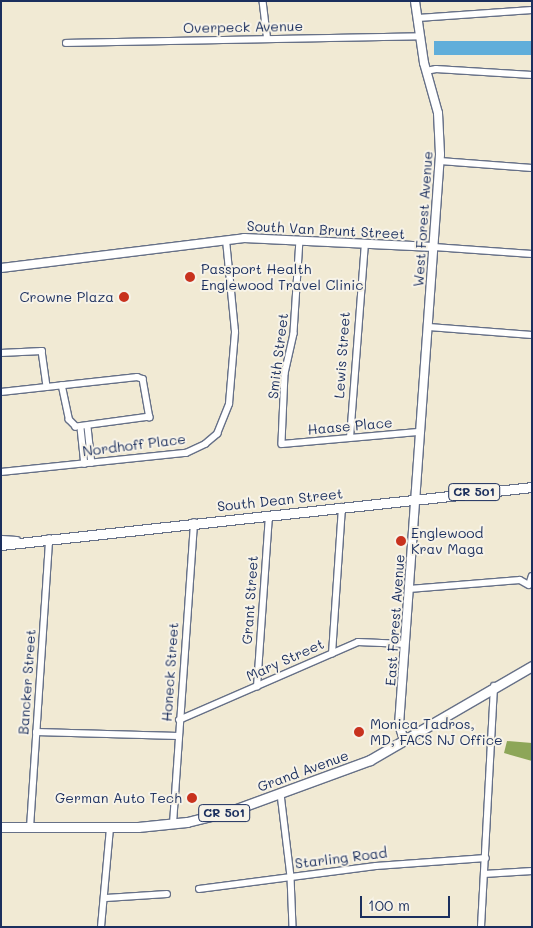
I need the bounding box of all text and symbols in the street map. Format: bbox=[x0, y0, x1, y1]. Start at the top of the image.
street label: Overpeck Avenue bbox=[183, 18, 303, 36]
street label: West Forest Avenue bbox=[410, 151, 436, 287]
street label: South Van Brunt Street bbox=[246, 217, 406, 243]
place label: Passport Health Englewood Travel Clinic bbox=[201, 261, 364, 294]
marker: Passport Health Englewood Travel Clinic bbox=[183, 270, 197, 284]
place label: Crowne Plaza bbox=[20, 289, 114, 305]
marker: Crowne Plaza bbox=[118, 291, 130, 303]
street label: Lewis Street bbox=[331, 311, 353, 399]
street label: Smith Street bbox=[264, 312, 292, 400]
street label: Haase Place bbox=[307, 414, 393, 438]
street label: Nordhoff Place bbox=[81, 430, 187, 460]
road number: CR 501 bbox=[448, 482, 500, 502]
street label: South Dean Street bbox=[216, 485, 344, 515]
place label: Englewood Krav Maga bbox=[411, 525, 484, 558]
marker: Englewood Krav Maga bbox=[395, 535, 407, 547]
street label: East Forest Avenue bbox=[382, 554, 408, 686]
street label: Grant Street bbox=[239, 555, 261, 645]
street label: Honeck Street bbox=[158, 622, 182, 722]
street label: Bancker Street bbox=[15, 629, 39, 735]
street label: Mary Street bbox=[244, 635, 326, 685]
place label: Monica Tadros, MD, FACS NJ Office bbox=[370, 716, 503, 749]
marker: Monica Tadros, MD, FACS NJ Office bbox=[352, 725, 366, 739]
street label: Grand Avenue bbox=[255, 747, 351, 795]
place label: German Auto Tech bbox=[55, 790, 182, 806]
marker: German Auto Tech bbox=[186, 792, 198, 804]
road number: CR 501 bbox=[198, 804, 250, 822]
street label: Starling Road bbox=[294, 844, 388, 872]
scale bar bbox=[363, 886, 453, 918]
text: 100 m bbox=[368, 895, 410, 915]

